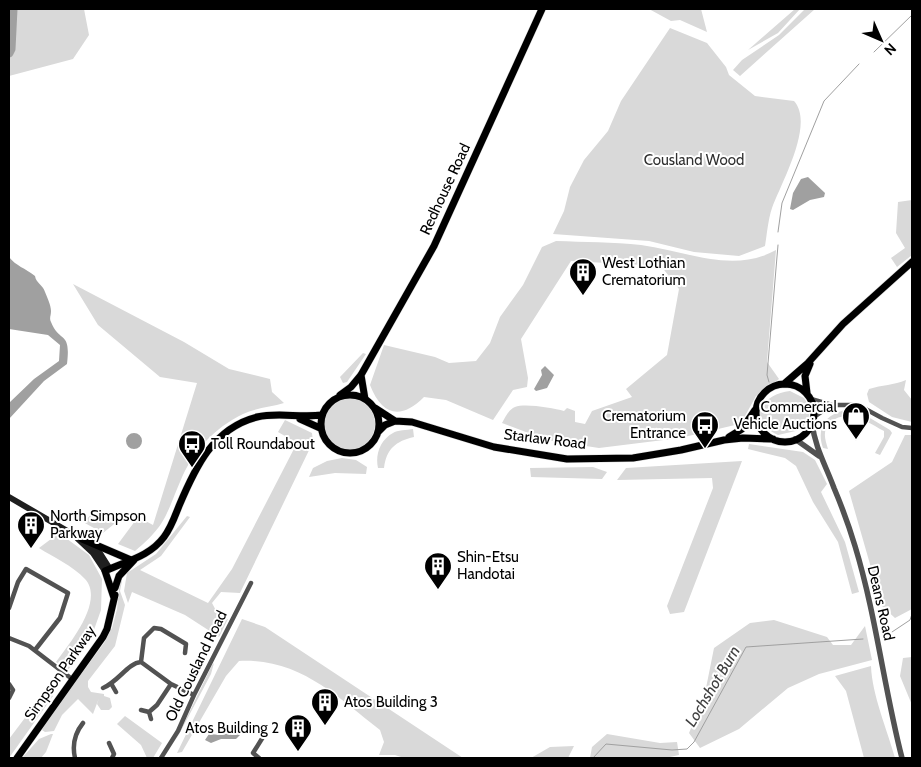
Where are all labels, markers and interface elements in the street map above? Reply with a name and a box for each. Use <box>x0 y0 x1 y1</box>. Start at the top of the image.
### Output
north arrow <box>856 15 906 65</box>
text: N <box>880 39 900 59</box>
street label: Redhouse Road <box>416 140 474 238</box>
park label: Cousland Wood <box>644 151 744 169</box>
place label: West Lothian Crematorium <box>602 254 686 289</box>
building icon: West Lothian Crematorium <box>568 257 598 296</box>
place label: Commercial Vehicle Auctions <box>734 398 837 433</box>
shop icon: Commercial Vehicle Auctions <box>841 401 871 440</box>
place label: Crematorium Entrance <box>602 407 686 442</box>
bus stop icon: Crematorium Entrance <box>690 410 720 449</box>
street label: Starlaw Road <box>503 425 587 453</box>
bus stop icon: Toll Roundabout <box>177 429 207 468</box>
place label: Toll Roundabout <box>211 435 315 453</box>
place label: North Simpson Parkway <box>50 507 146 542</box>
building icon: North Simpson Parkway <box>16 510 46 549</box>
place label: Shin-Etsu Handotai <box>457 548 519 583</box>
building icon: Shin-Etsu Handotai <box>423 551 453 590</box>
street label: Deans Road <box>864 564 898 642</box>
street label: Old Cousland Road <box>161 608 231 724</box>
street label: Simpson Parkway <box>21 622 100 724</box>
water label: Lochshot Burn <box>681 642 744 730</box>
building icon: Atos Building 3 <box>310 687 340 726</box>
place label: Atos Building 3 <box>344 693 438 711</box>
building icon: Atos Building 2 <box>283 713 313 752</box>
place label: Atos Building 2 <box>185 719 279 737</box>

